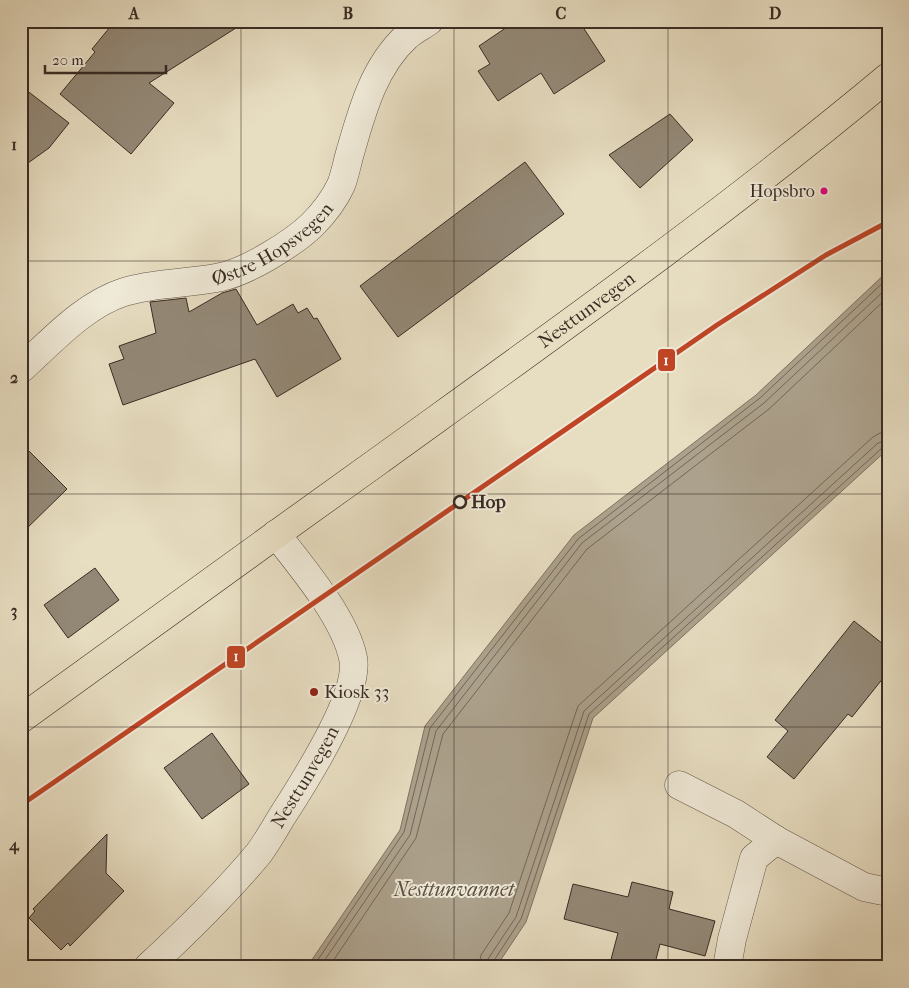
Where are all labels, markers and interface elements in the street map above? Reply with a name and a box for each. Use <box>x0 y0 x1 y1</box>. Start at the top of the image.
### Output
text: A <box>128 4 140 23</box>
text: B <box>343 4 353 23</box>
text: C <box>556 4 567 23</box>
text: D <box>769 4 781 23</box>
scale bar <box>45 42 166 74</box>
text: 20 m <box>52 51 84 69</box>
text: 1 <box>11 135 17 154</box>
place label: Hopsbro <box>749 181 815 202</box>
marker: Hopsbro <box>819 186 829 196</box>
street label: Østre Hopsvegen <box>210 198 338 290</box>
street label: Nesttunvegen <box>534 267 639 353</box>
line badge: 1 <box>657 348 676 372</box>
text: 1 <box>664 352 669 369</box>
text: 2 <box>10 368 18 387</box>
place label: Hop <box>471 491 506 513</box>
marker: Hop <box>453 495 467 509</box>
text: 3 <box>11 601 17 621</box>
line badge: 1 <box>226 645 246 669</box>
text: 1 <box>234 648 239 665</box>
place label: Kiosk 33 <box>324 681 389 703</box>
marker: Kiosk 33 <box>308 686 320 698</box>
street label: Nesttunvegen <box>266 723 344 832</box>
text: 4 <box>8 835 20 855</box>
water label: Nesttunvannet <box>393 878 516 901</box>

